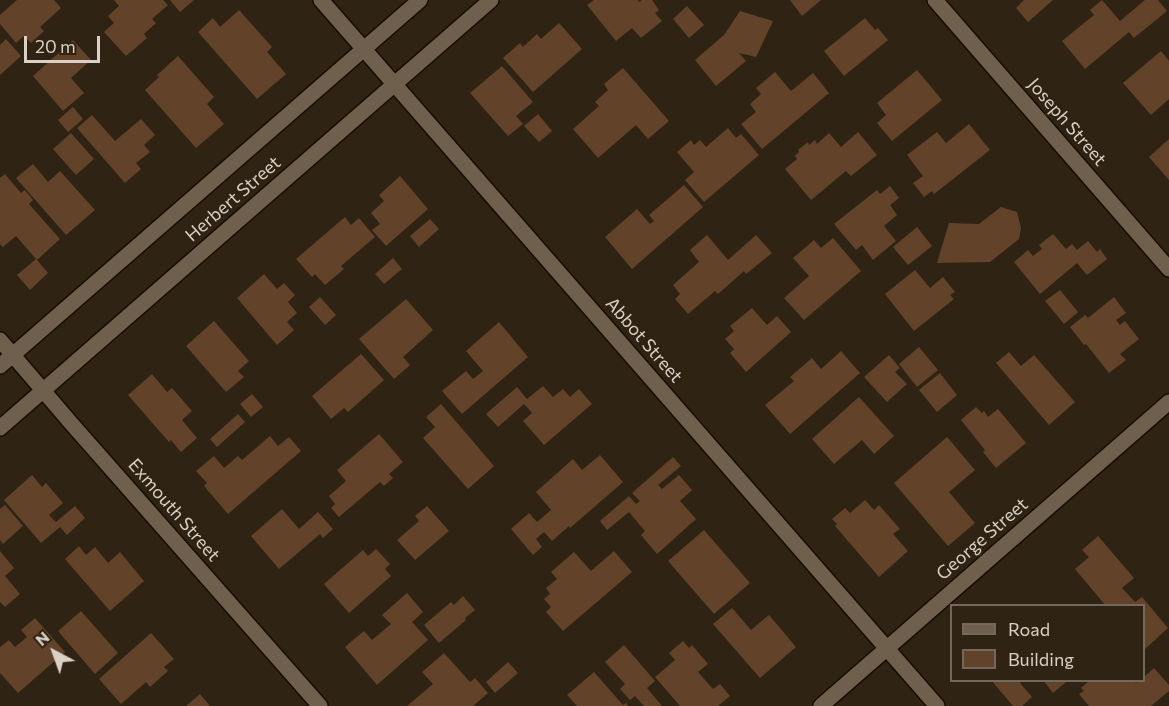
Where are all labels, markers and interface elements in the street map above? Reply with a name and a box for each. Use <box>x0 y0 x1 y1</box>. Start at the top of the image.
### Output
scale bar <box>27 24 104 62</box>
text: 20 m <box>35 35 76 57</box>
street label: Joseph Street <box>1023 74 1111 170</box>
street label: Herbert Street <box>181 152 285 246</box>
street label: Abbot Street <box>601 293 687 387</box>
street label: Exmouth Street <box>124 454 224 566</box>
street label: George Street <box>932 493 1032 585</box>
legend <box>950 604 1145 682</box>
text: Road <box>1008 618 1050 640</box>
north arrow <box>24 622 84 682</box>
text: N <box>31 627 53 649</box>
text: Building <box>1008 648 1074 670</box>

